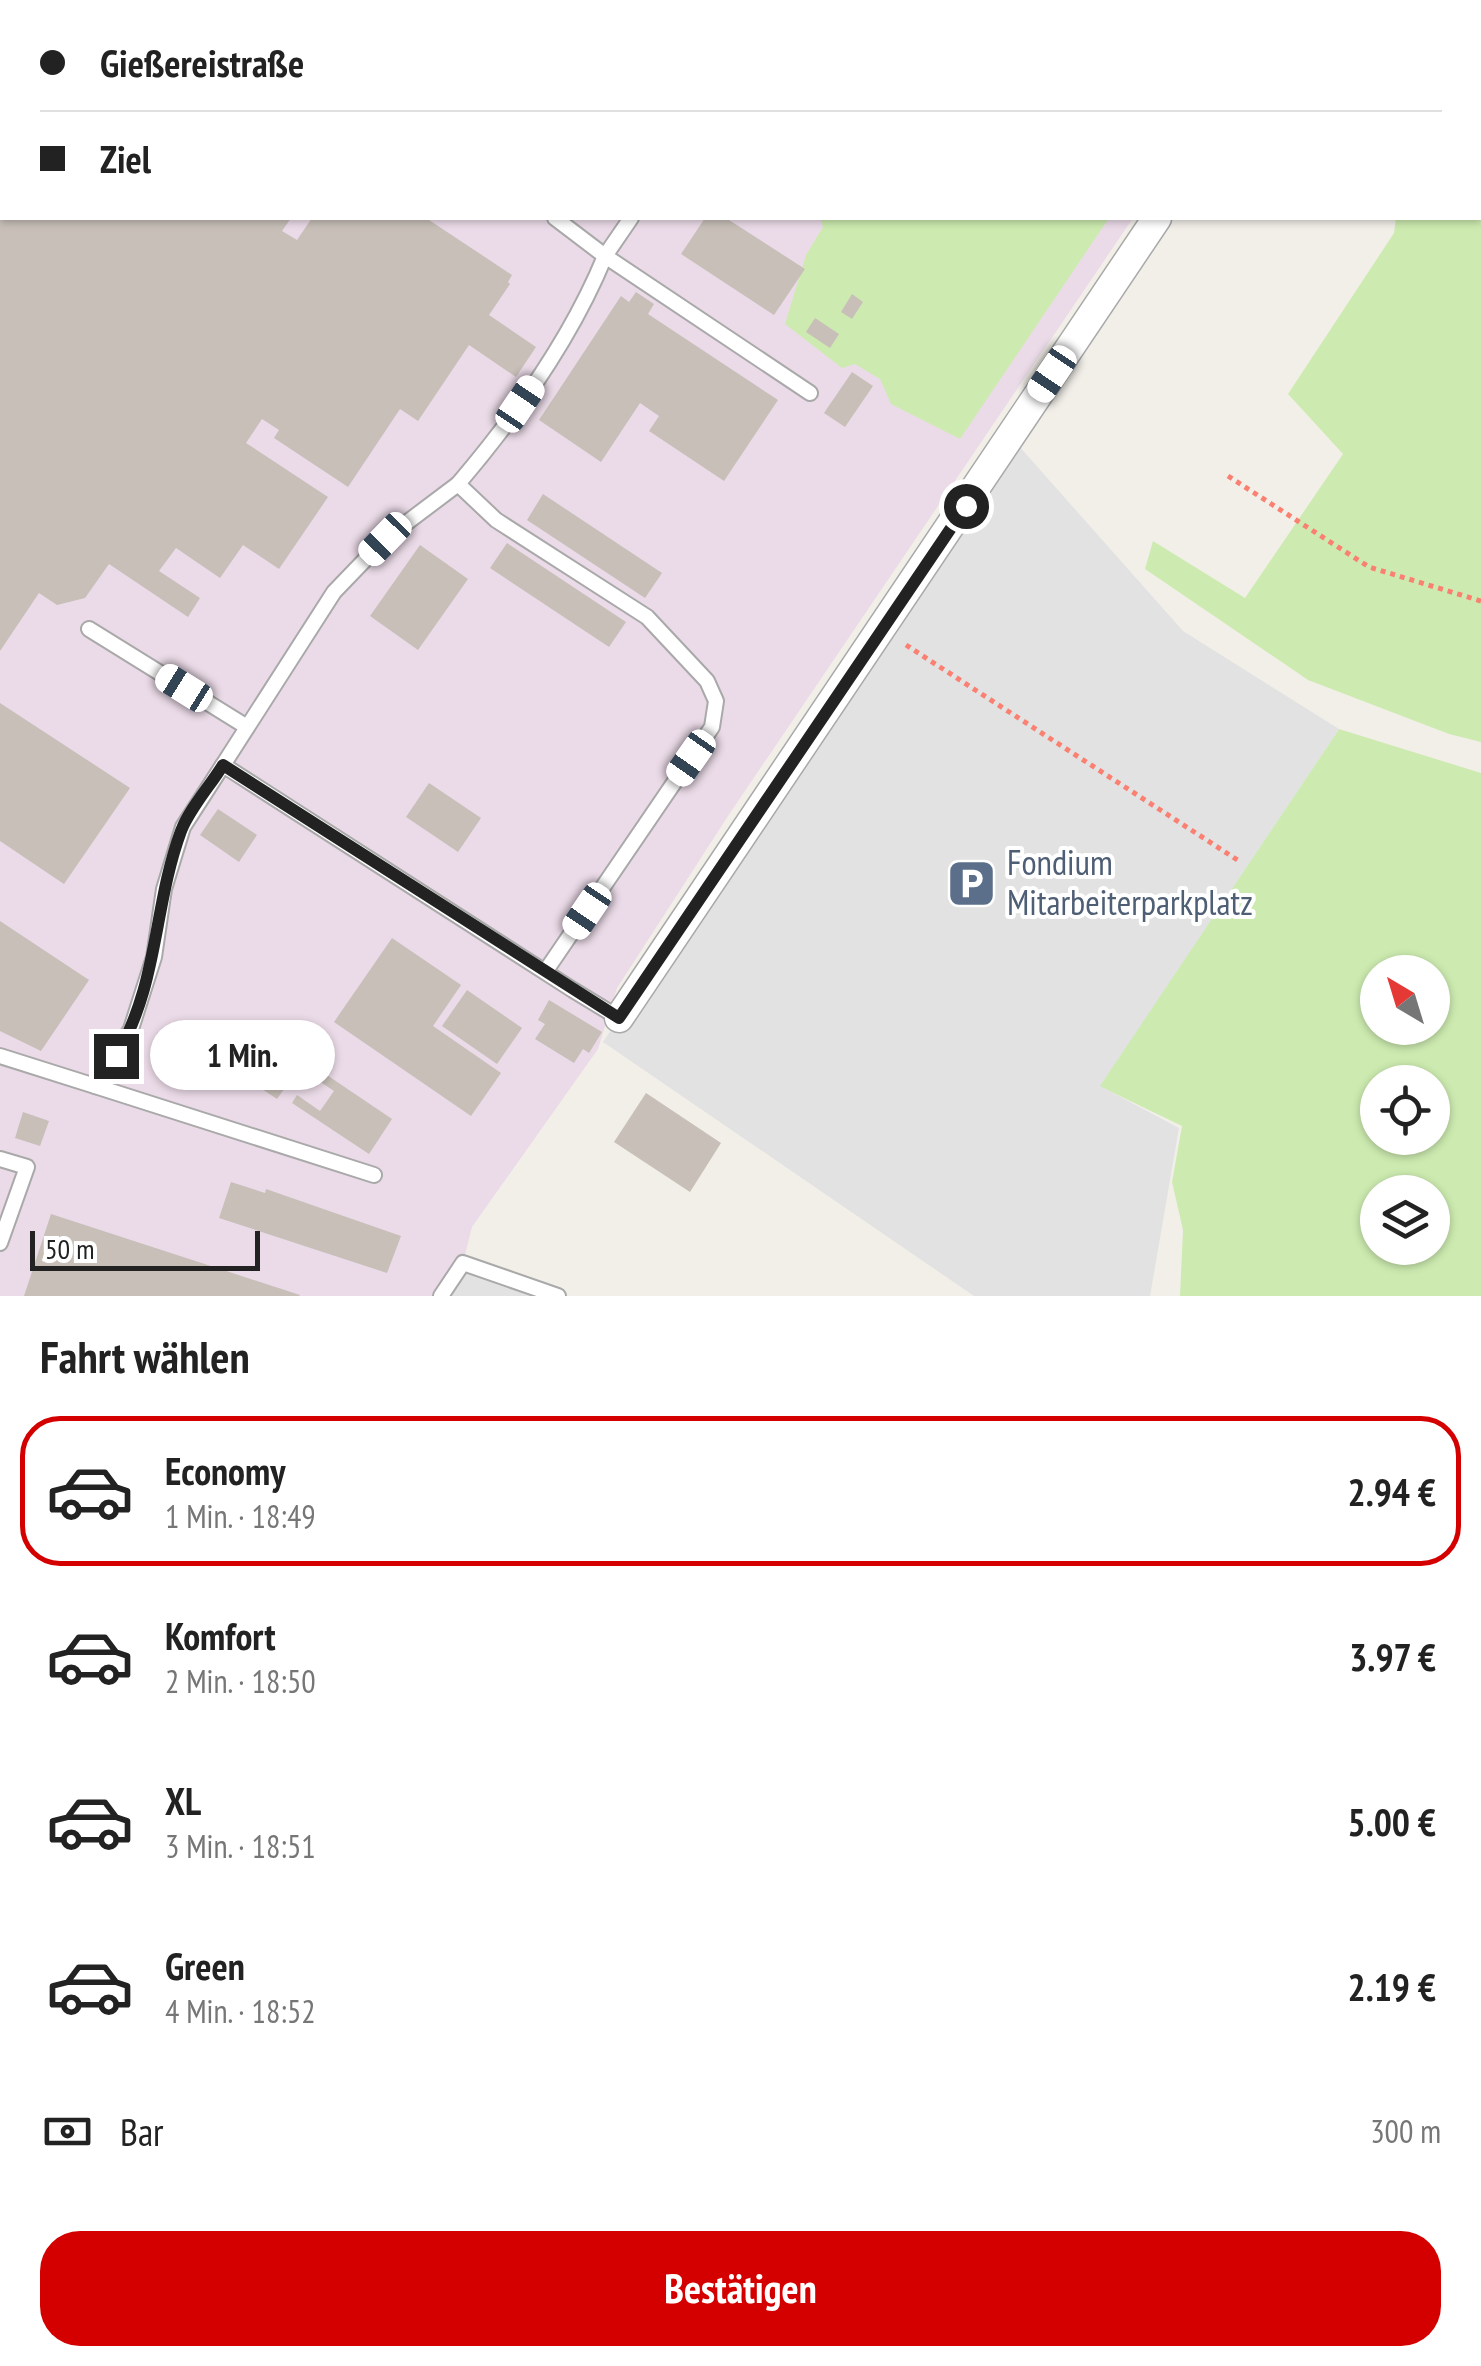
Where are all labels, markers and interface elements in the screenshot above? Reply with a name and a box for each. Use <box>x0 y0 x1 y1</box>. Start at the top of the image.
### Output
text: Gießereistraße <box>100 38 304 87</box>
text: Ziel <box>100 134 151 183</box>
car <box>1023 341 1081 407</box>
car <box>491 371 549 437</box>
route start <box>944 484 989 529</box>
car <box>353 507 417 571</box>
car <box>151 659 217 717</box>
car <box>662 725 720 791</box>
place label: Fondium Mitarbeiterparkplatz <box>1007 839 1253 925</box>
parking icon: Fondium Mitarbeiterparkplatz <box>946 857 998 909</box>
car <box>558 878 616 944</box>
north arrow <box>1360 955 1450 1045</box>
map controls <box>1360 955 1450 1265</box>
callout: 1 Min. <box>151 1021 336 1091</box>
route end <box>94 1034 139 1079</box>
text: 1 Min. <box>207 1034 278 1076</box>
button: locate <box>1360 1065 1450 1155</box>
button: layers <box>1360 1175 1450 1265</box>
scale bar <box>30 1226 260 1270</box>
text: 50 m <box>45 1230 94 1267</box>
text: Fahrt wählen <box>40 1327 250 1385</box>
icon: car <box>45 1446 135 1536</box>
text: Economy <box>165 1446 285 1495</box>
text: 2.94 € <box>1347 1467 1436 1516</box>
text: 1 Min. · 18:49 <box>165 1495 316 1537</box>
icon: car <box>45 1611 135 1701</box>
text: Komfort <box>165 1611 276 1660</box>
text: 3.97 € <box>1349 1632 1436 1681</box>
text: 2 Min. · 18:50 <box>165 1660 316 1702</box>
icon: car <box>45 1776 135 1866</box>
text: XL <box>165 1776 201 1825</box>
text: 5.00 € <box>1347 1797 1436 1846</box>
text: 3 Min. · 18:51 <box>165 1825 316 1867</box>
icon: car <box>45 1941 135 2031</box>
text: Green <box>165 1941 245 1990</box>
text: 2.19 € <box>1347 1962 1436 2011</box>
text: 4 Min. · 18:52 <box>165 1990 316 2032</box>
icon: cash <box>40 2104 95 2159</box>
text: Bar <box>120 2107 164 2156</box>
text: 300 m <box>1370 2110 1441 2152</box>
button: Bestätigen <box>40 2231 1441 2346</box>

